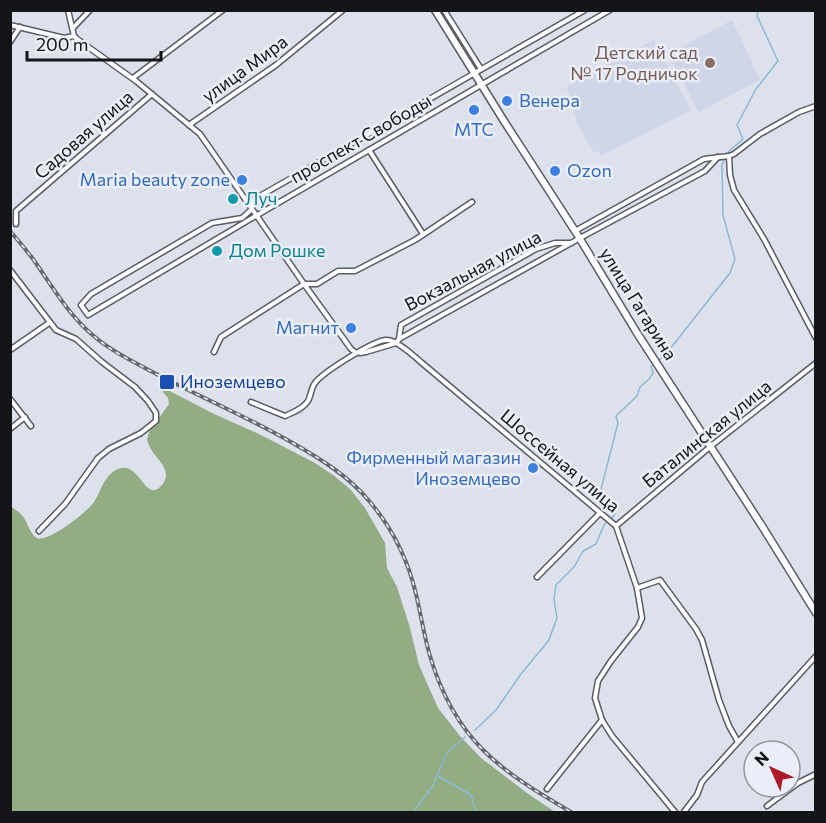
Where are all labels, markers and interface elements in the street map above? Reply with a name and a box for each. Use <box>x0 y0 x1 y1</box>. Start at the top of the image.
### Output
scale bar <box>27 24 160 62</box>
street label: улица Мира <box>197 30 291 107</box>
text: 200 m <box>36 33 89 55</box>
place label: Детский сад № 17 Родничок <box>570 41 698 84</box>
marker: Детский сад № 17 Родничок <box>703 56 717 70</box>
street label: Садовая улица <box>29 85 137 183</box>
street label: проспект Свободы <box>286 89 435 188</box>
place label: Венера <box>519 89 580 111</box>
marker: Венера <box>500 94 514 108</box>
marker: МТС <box>467 103 481 117</box>
place label: МТС <box>454 118 494 140</box>
place label: Ozon <box>567 159 612 181</box>
marker: Ozon <box>548 164 562 178</box>
place label: Maria beauty zone <box>80 168 230 190</box>
marker: Maria beauty zone <box>235 173 249 187</box>
place label: Луч <box>245 187 277 209</box>
marker: Луч <box>226 192 240 206</box>
street label: Вокзальная улица <box>401 225 545 315</box>
place label: Дом Рошке <box>229 239 325 261</box>
street label: улица Гагарина <box>596 243 682 364</box>
marker: Дом Рошке <box>210 244 224 258</box>
place label: Магнит <box>276 316 340 338</box>
marker: Магнит <box>344 321 358 335</box>
place label: Иноземцево <box>180 370 286 392</box>
marker: Иноземцево <box>158 373 176 391</box>
street label: Баталинская улица <box>638 375 775 492</box>
street label: Шоссейная улица <box>497 404 625 517</box>
place label: Фирменный магазин Иноземцево <box>347 446 521 489</box>
marker: Фирменный магазин Иноземцево <box>526 461 540 475</box>
north arrow <box>742 739 802 799</box>
text: N <box>750 747 772 769</box>

